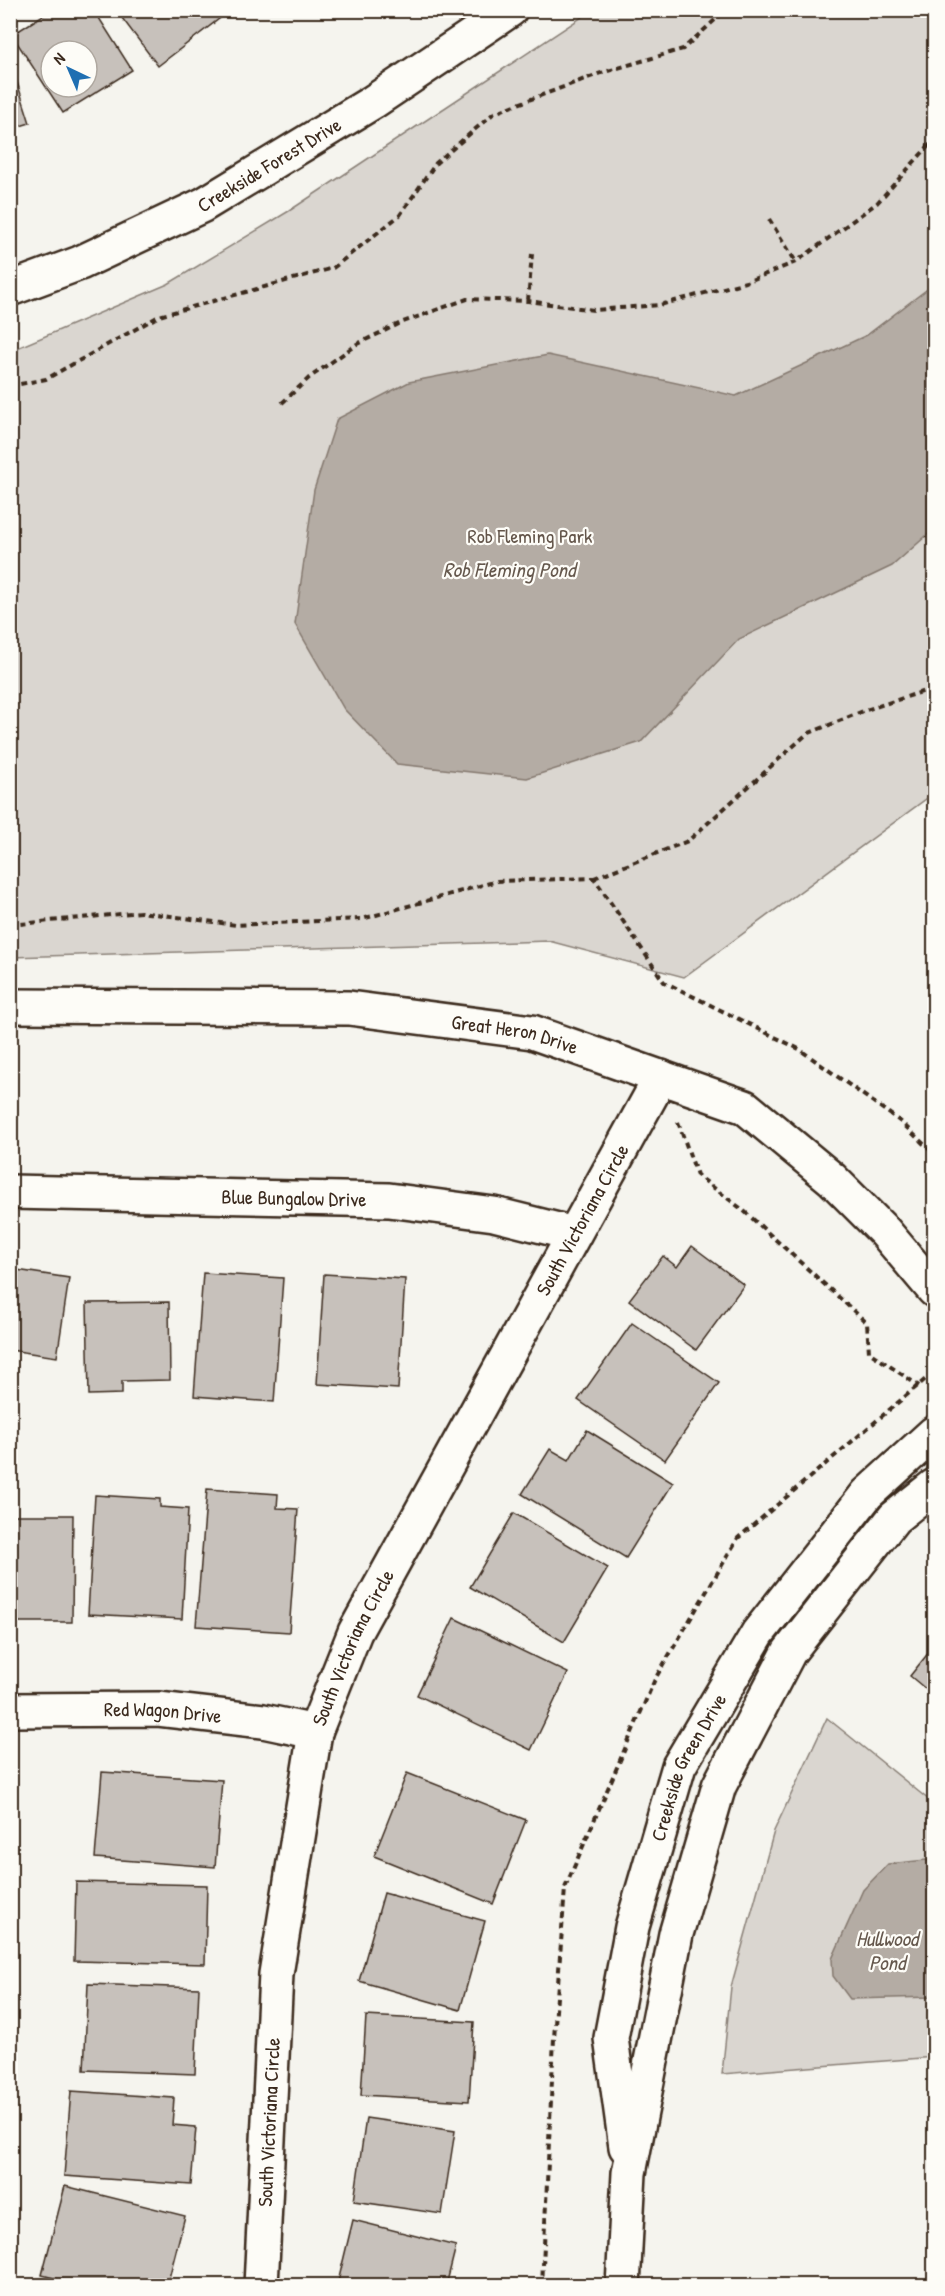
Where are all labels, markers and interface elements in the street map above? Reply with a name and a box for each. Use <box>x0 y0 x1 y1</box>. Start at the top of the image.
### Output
north arrow <box>39 39 99 99</box>
text: N <box>48 47 70 69</box>
street label: Creekside Forest Drive <box>192 111 346 218</box>
park label: Rob Fleming Park <box>468 522 592 549</box>
water label: Rob Fleming Pond <box>443 555 579 584</box>
street label: Great Heron Drive <box>450 1008 582 1060</box>
street label: South Victoriana Circle <box>529 1139 635 1300</box>
street label: Blue Bungalow Drive <box>221 1182 367 1213</box>
street label: South Victoriana Circle <box>305 1564 400 1730</box>
street label: Creekside Green Drive <box>644 1688 732 1844</box>
street label: Red Wagon Drive <box>104 1695 223 1729</box>
water label: Hullwood Pond <box>856 1924 922 1977</box>
street label: South Victoriana Circle <box>251 2037 286 2207</box>

